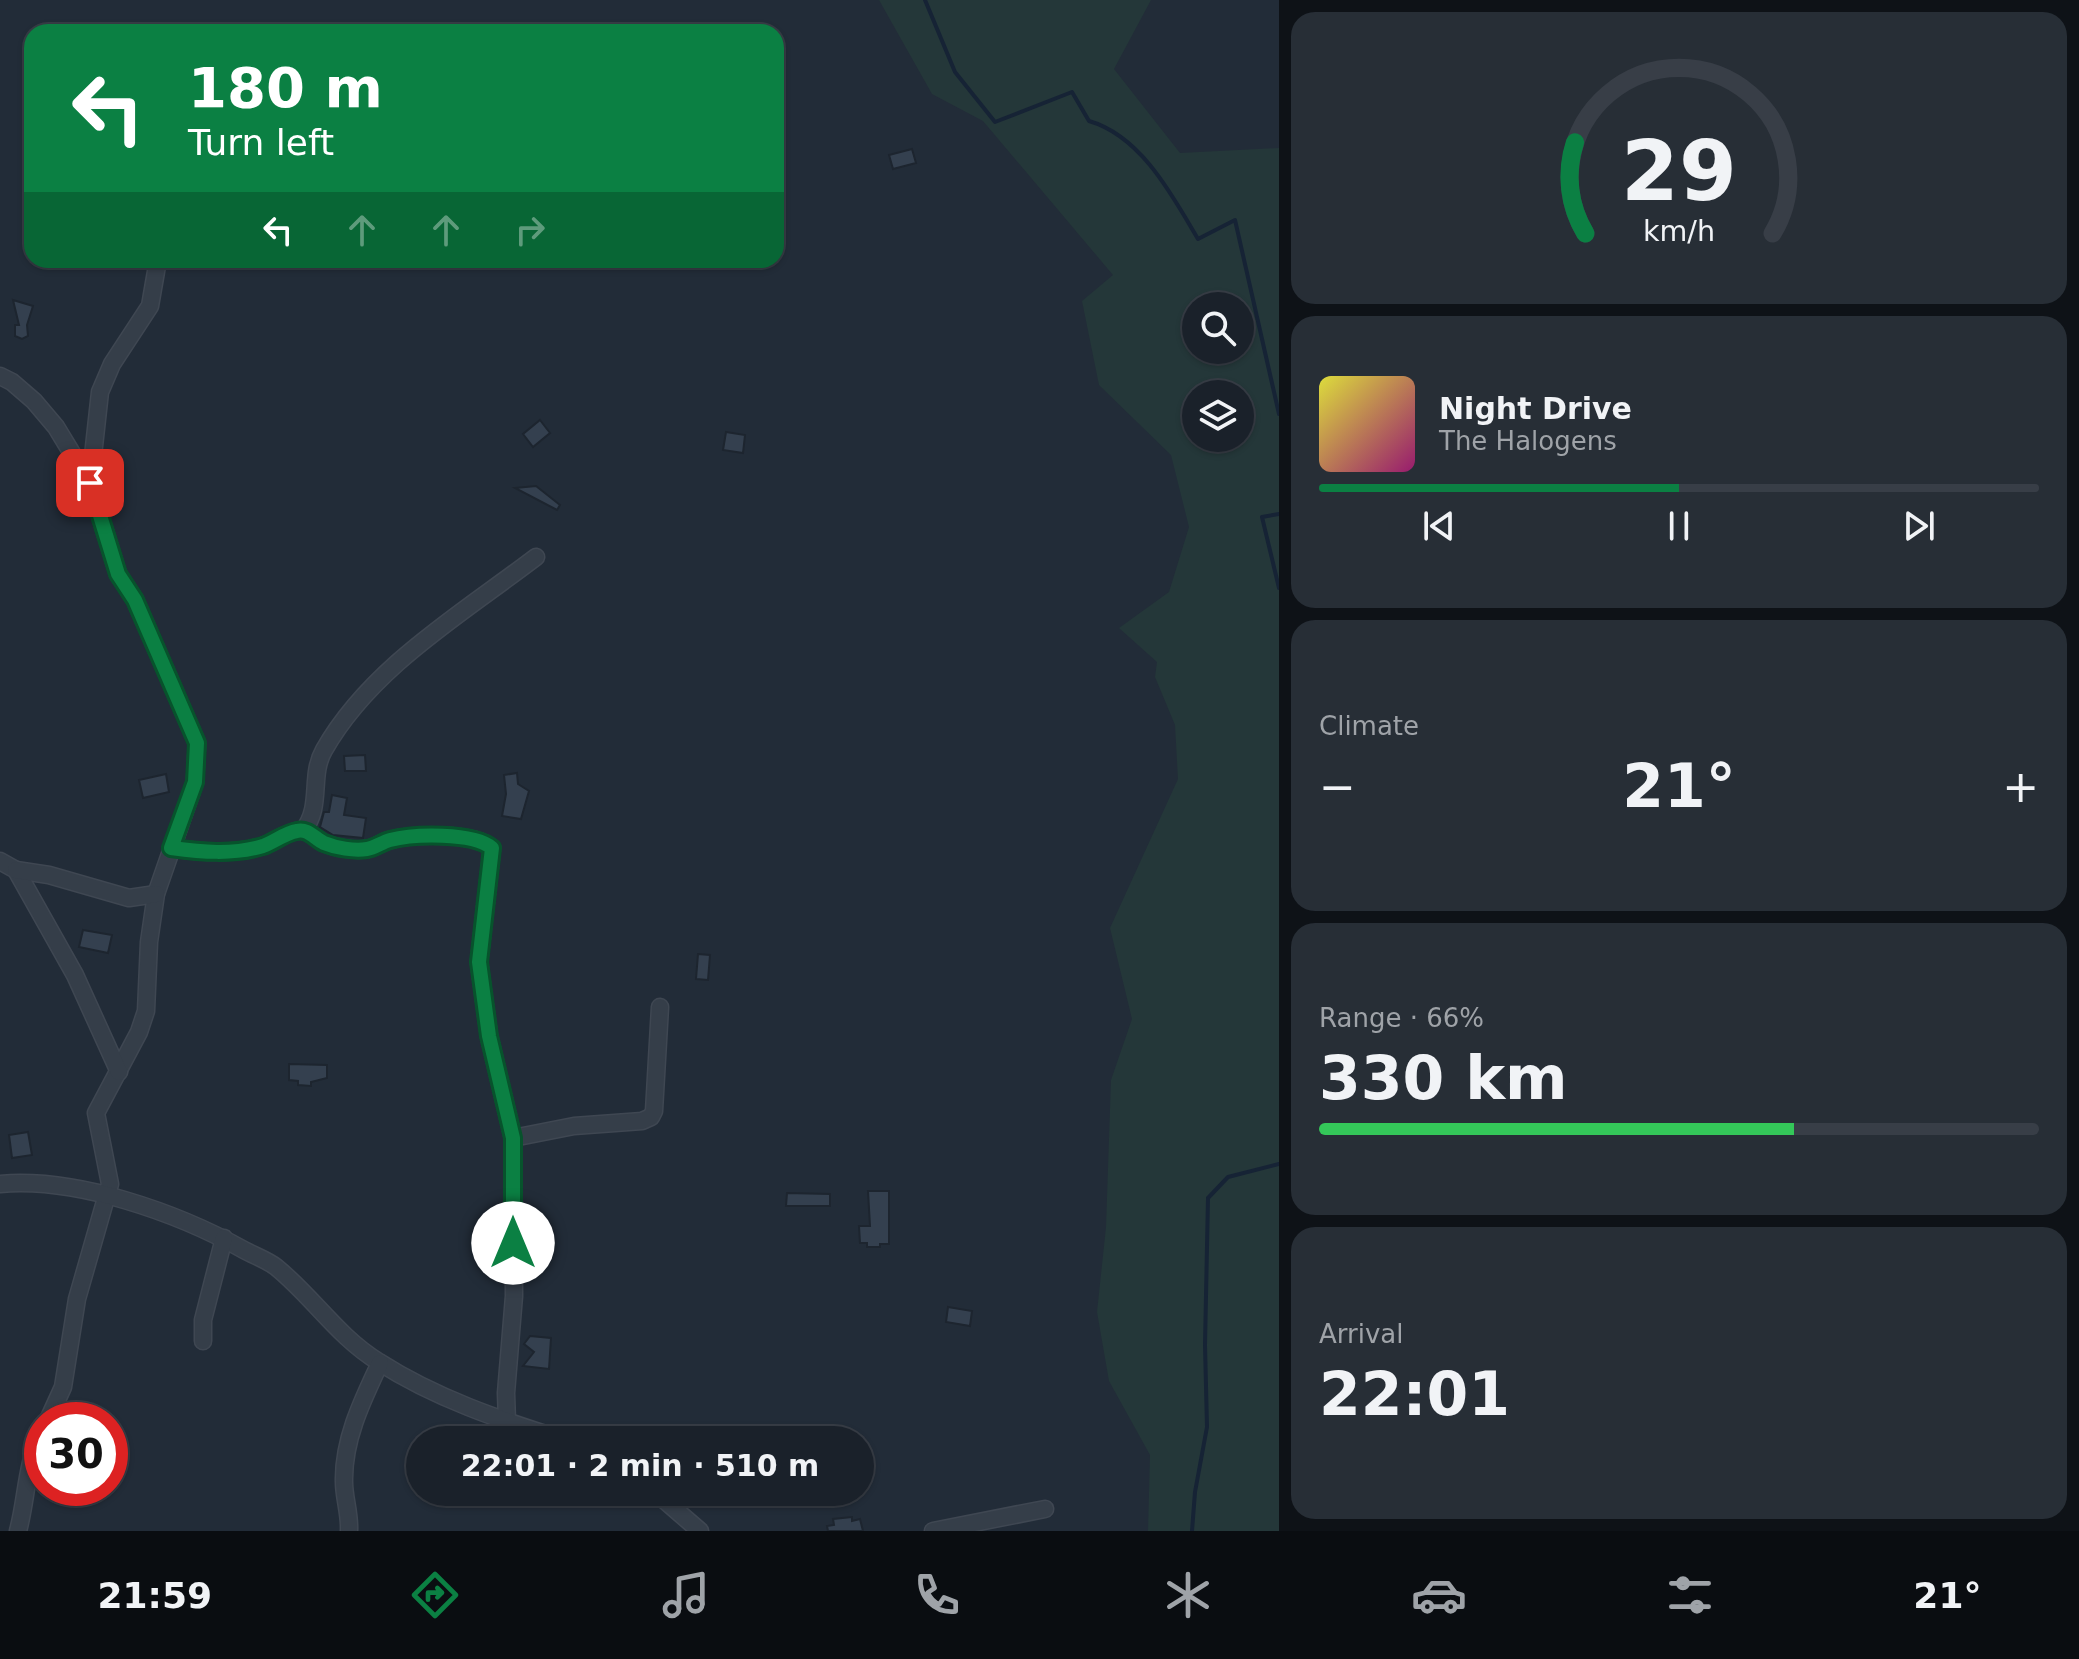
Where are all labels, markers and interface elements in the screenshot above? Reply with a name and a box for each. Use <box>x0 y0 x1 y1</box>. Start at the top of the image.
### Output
text: 180 m <box>188 55 383 120</box>
icon: left <box>56 56 160 160</box>
text: Turn left <box>188 122 334 163</box>
text: 29 <box>1621 122 1737 219</box>
icon: left <box>256 208 300 252</box>
icon: ahead <box>340 208 384 252</box>
icon: ahead <box>424 208 468 252</box>
icon: right <box>508 208 552 252</box>
text: km/h <box>1643 214 1715 248</box>
map controls <box>1182 292 1254 452</box>
button: search <box>1182 292 1254 364</box>
button: layers <box>1182 380 1254 452</box>
text: Night Drive <box>1439 391 1632 426</box>
text: The Halogens <box>1439 426 1617 456</box>
pin <box>56 449 124 517</box>
icon: arrive <box>68 461 112 505</box>
icon: previous <box>1417 504 1461 548</box>
icon: pause <box>1657 504 1701 548</box>
icon: next <box>1897 504 1941 548</box>
text: Climate <box>1319 711 1419 741</box>
text: 21° <box>1622 751 1736 821</box>
text: − <box>1319 761 1356 812</box>
text: + <box>2002 761 2039 812</box>
text: Range · 66% <box>1319 1003 1484 1033</box>
text: 330 km <box>1319 1043 1568 1113</box>
position arrow <box>471 1201 555 1285</box>
text: Arrival <box>1319 1319 1403 1349</box>
text: 22:01 <box>1319 1359 1510 1429</box>
speed limit sign: 30 <box>24 1402 128 1506</box>
text: 22:01 · 2 min · 510 m <box>461 1448 819 1483</box>
icon: directions <box>407 1567 463 1623</box>
icon: music <box>658 1567 714 1623</box>
icon: phone <box>909 1567 965 1623</box>
icon: climate <box>1160 1567 1216 1623</box>
icon: car <box>1411 1567 1467 1623</box>
icon: filters <box>1662 1567 1718 1623</box>
text: 21:59 <box>98 1575 212 1616</box>
text: 21° <box>1913 1575 1981 1616</box>

